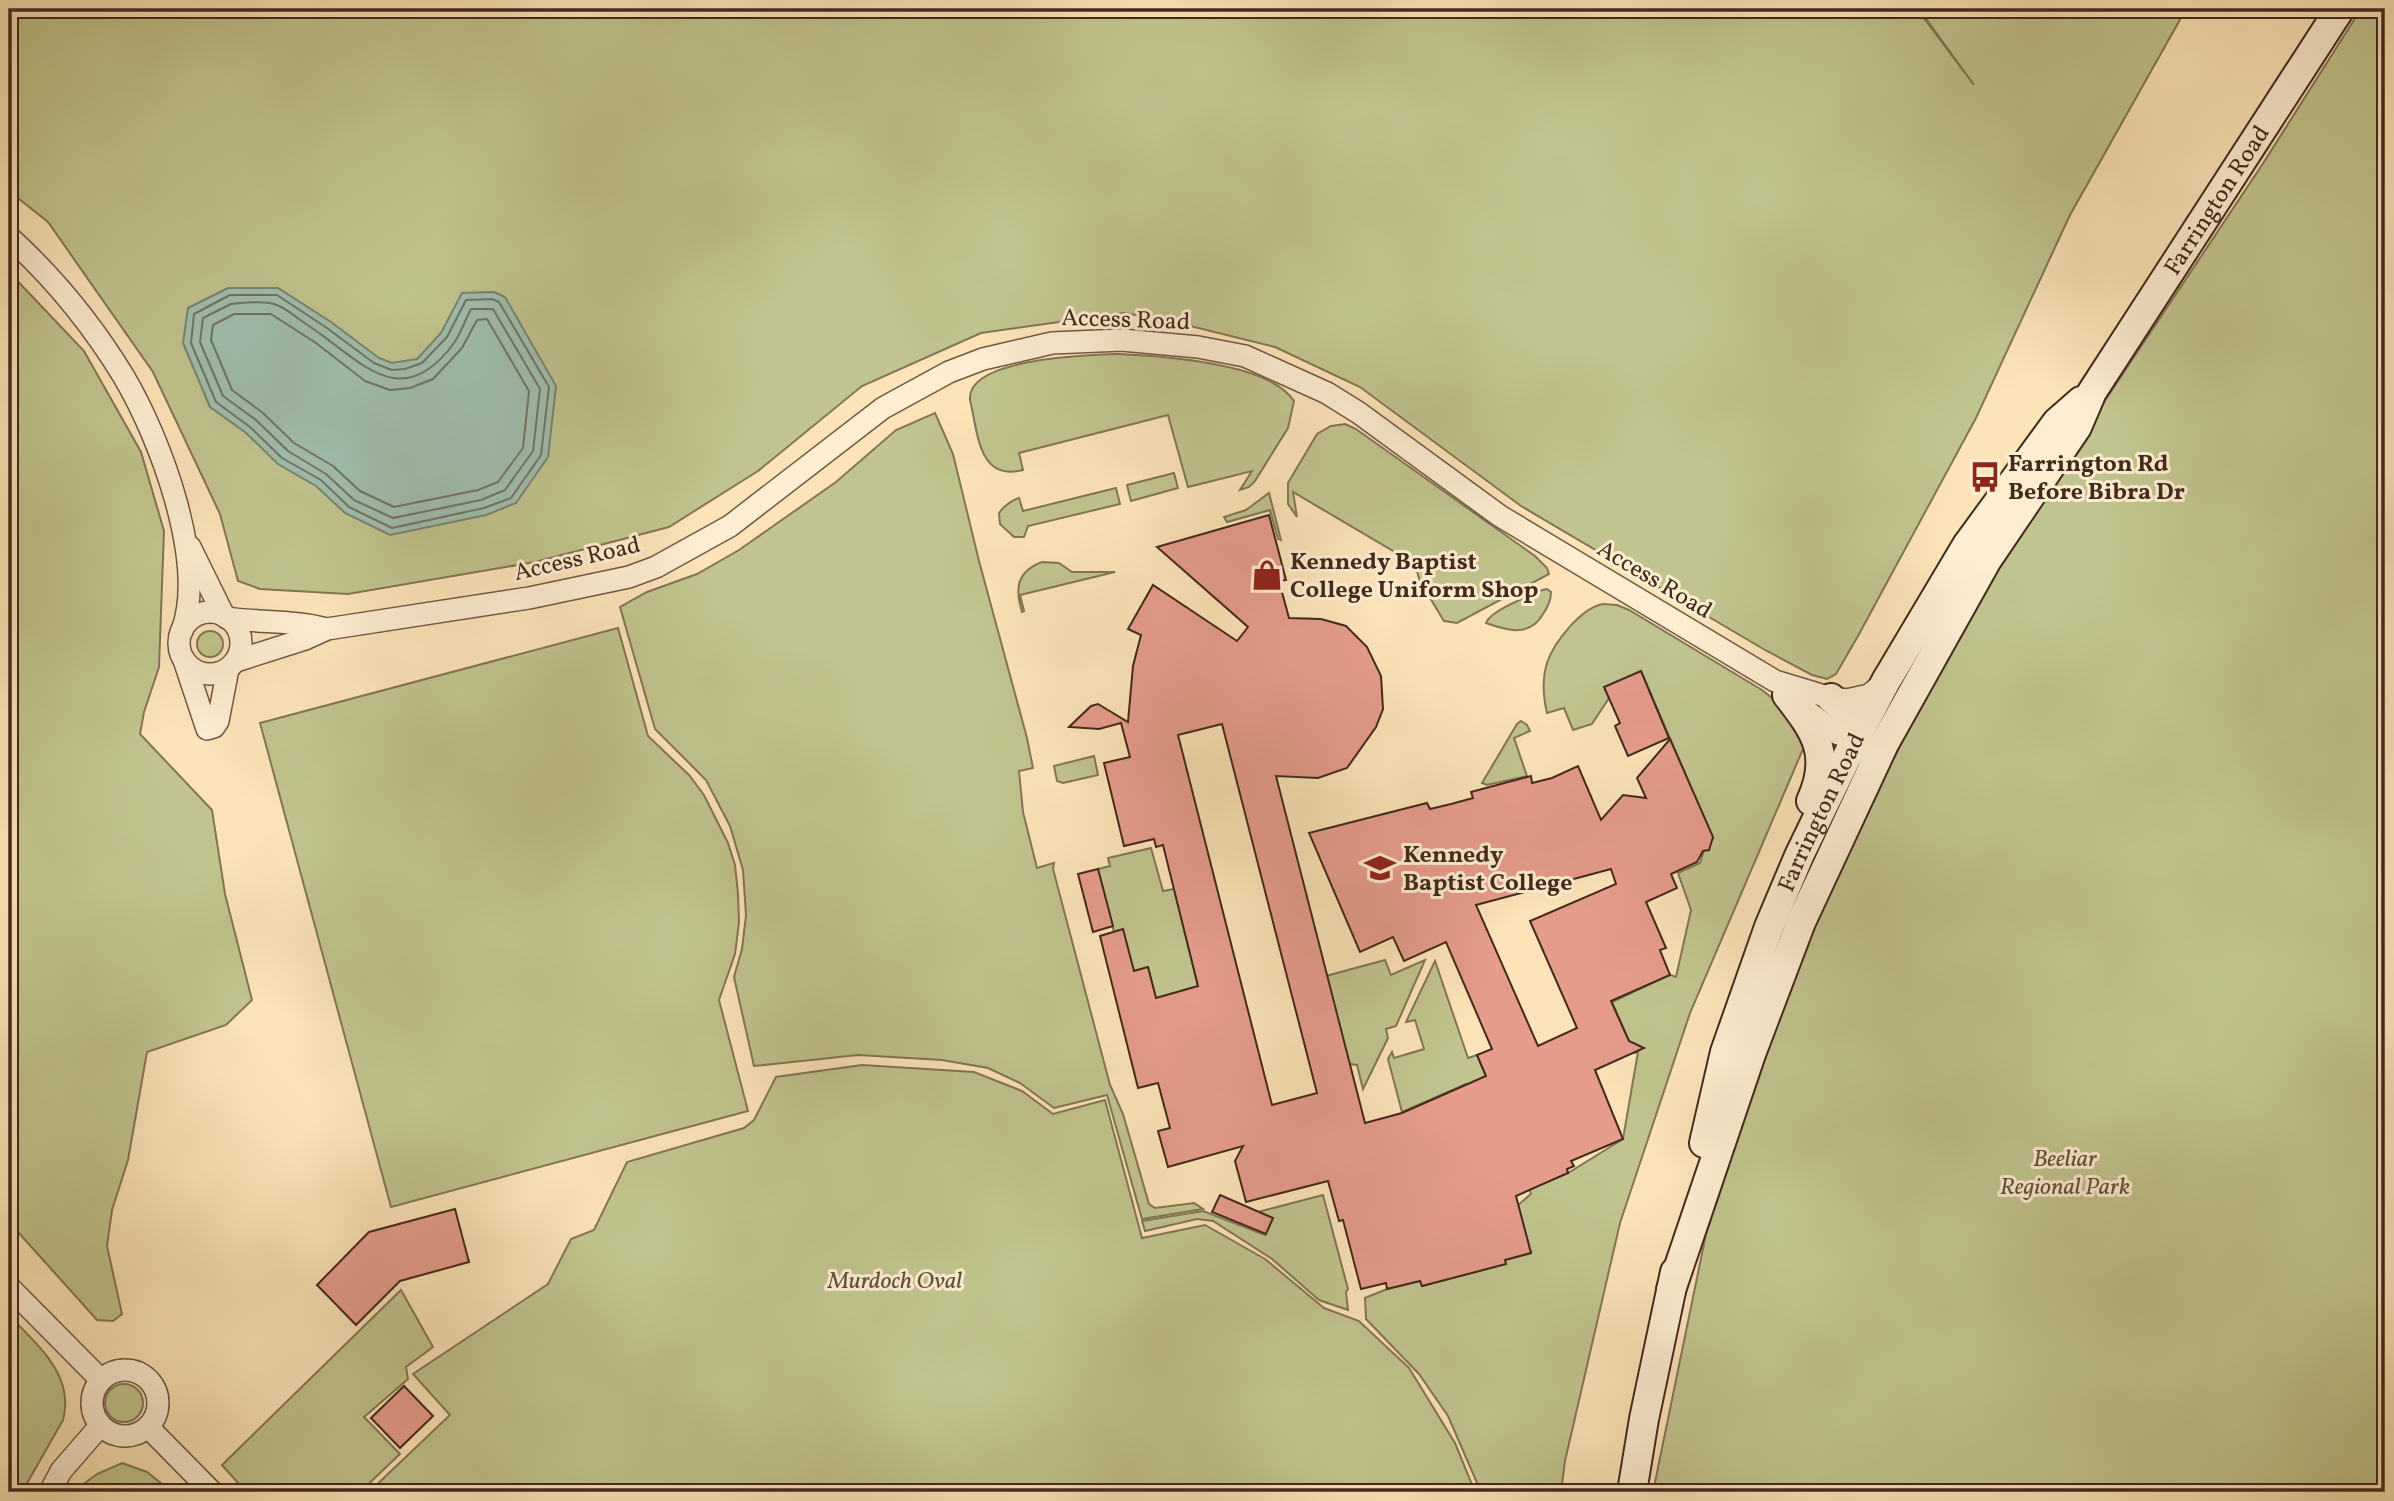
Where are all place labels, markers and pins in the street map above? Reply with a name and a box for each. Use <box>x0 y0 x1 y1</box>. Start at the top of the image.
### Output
place label: Farrington Rd Before Bibra Dr <box>2008 448 2185 510</box>
bus stop icon: Farrington Rd Before Bibra Dr <box>1968 460 2002 494</box>
place label: Kennedy Baptist College Uniform Shop <box>1290 546 1538 608</box>
shop icon: Kennedy Baptist College Uniform Shop <box>1250 558 1284 592</box>
place label: Kennedy Baptist College <box>1403 839 1573 901</box>
school or university icon: Kennedy Baptist College <box>1363 851 1397 885</box>

